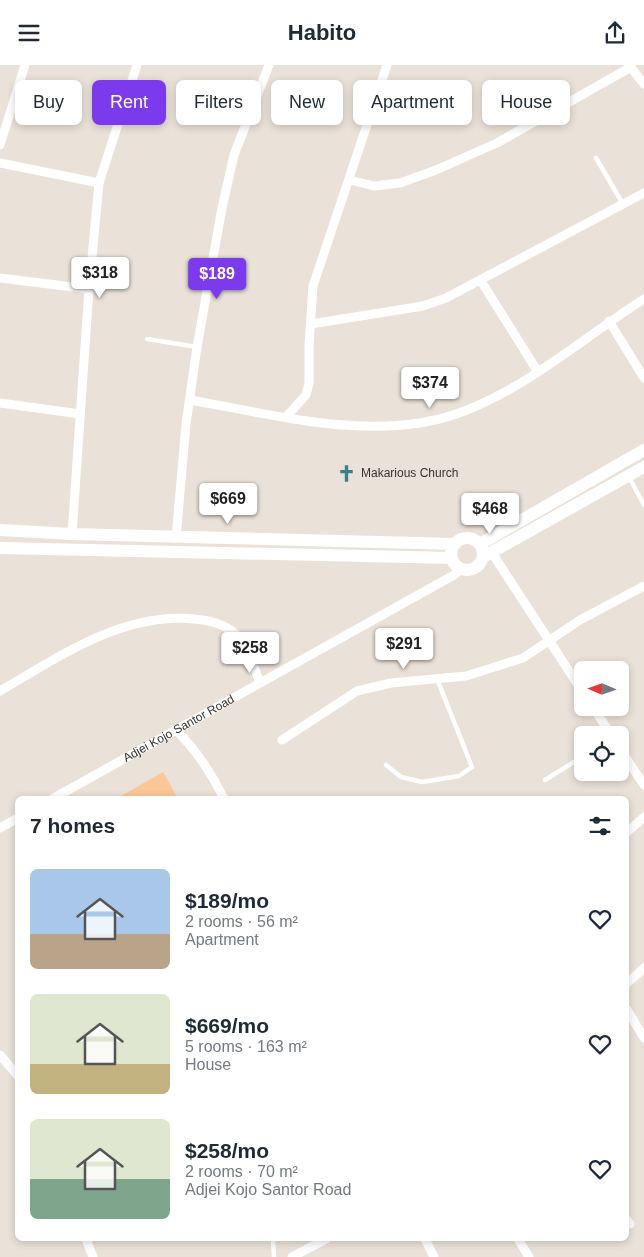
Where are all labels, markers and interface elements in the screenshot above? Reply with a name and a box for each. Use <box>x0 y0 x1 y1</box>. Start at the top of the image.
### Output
icon: menu <box>15 19 43 47</box>
icon: share <box>601 19 629 47</box>
text: Habito <box>288 20 356 45</box>
chip: Buy <box>15 80 82 125</box>
chip: Rent <box>92 80 166 125</box>
chip: Filters <box>176 80 261 125</box>
chip: New <box>271 80 343 125</box>
chip: Apartment <box>353 80 472 125</box>
chip: House <box>482 80 570 125</box>
pin: $318 <box>70 257 130 299</box>
pin: $189 <box>187 257 247 300</box>
text: $318 <box>82 264 118 281</box>
text: $189 <box>199 265 235 282</box>
pin: $374 <box>400 367 460 409</box>
text: $374 <box>412 374 448 391</box>
church icon: Makarious Church <box>337 463 357 483</box>
place label: Makarious Church <box>361 466 458 480</box>
pin: $669 <box>198 483 258 525</box>
text: $669 <box>210 490 246 507</box>
pin: $468 <box>460 493 520 535</box>
text: $468 <box>472 500 508 517</box>
pin: $291 <box>374 627 434 670</box>
pin: $258 <box>220 631 280 674</box>
text: $291 <box>386 635 422 652</box>
text: $258 <box>232 639 268 656</box>
north arrow <box>574 661 629 716</box>
map controls <box>574 661 629 781</box>
street label: Adjei Kojo Santor Road <box>121 692 237 765</box>
button: locate <box>574 726 629 781</box>
icon: filters <box>586 812 614 840</box>
text: 7 homes <box>30 814 115 837</box>
icon: home <box>70 889 130 949</box>
text: $189/mo <box>185 889 269 912</box>
icon: heart <box>586 905 614 933</box>
text: 2 rooms · 56 m² <box>185 913 298 930</box>
text: Apartment <box>185 931 259 948</box>
icon: home <box>70 1014 130 1074</box>
text: $669/mo <box>185 1014 269 1037</box>
icon: heart <box>586 1030 614 1058</box>
text: 5 rooms · 163 m² <box>185 1038 307 1055</box>
text: House <box>185 1056 231 1073</box>
icon: home <box>70 1139 130 1199</box>
text: $258/mo <box>185 1139 269 1162</box>
icon: heart <box>586 1155 614 1183</box>
text: 2 rooms · 70 m² <box>185 1163 298 1180</box>
text: Adjei Kojo Santor Road <box>185 1181 351 1198</box>

